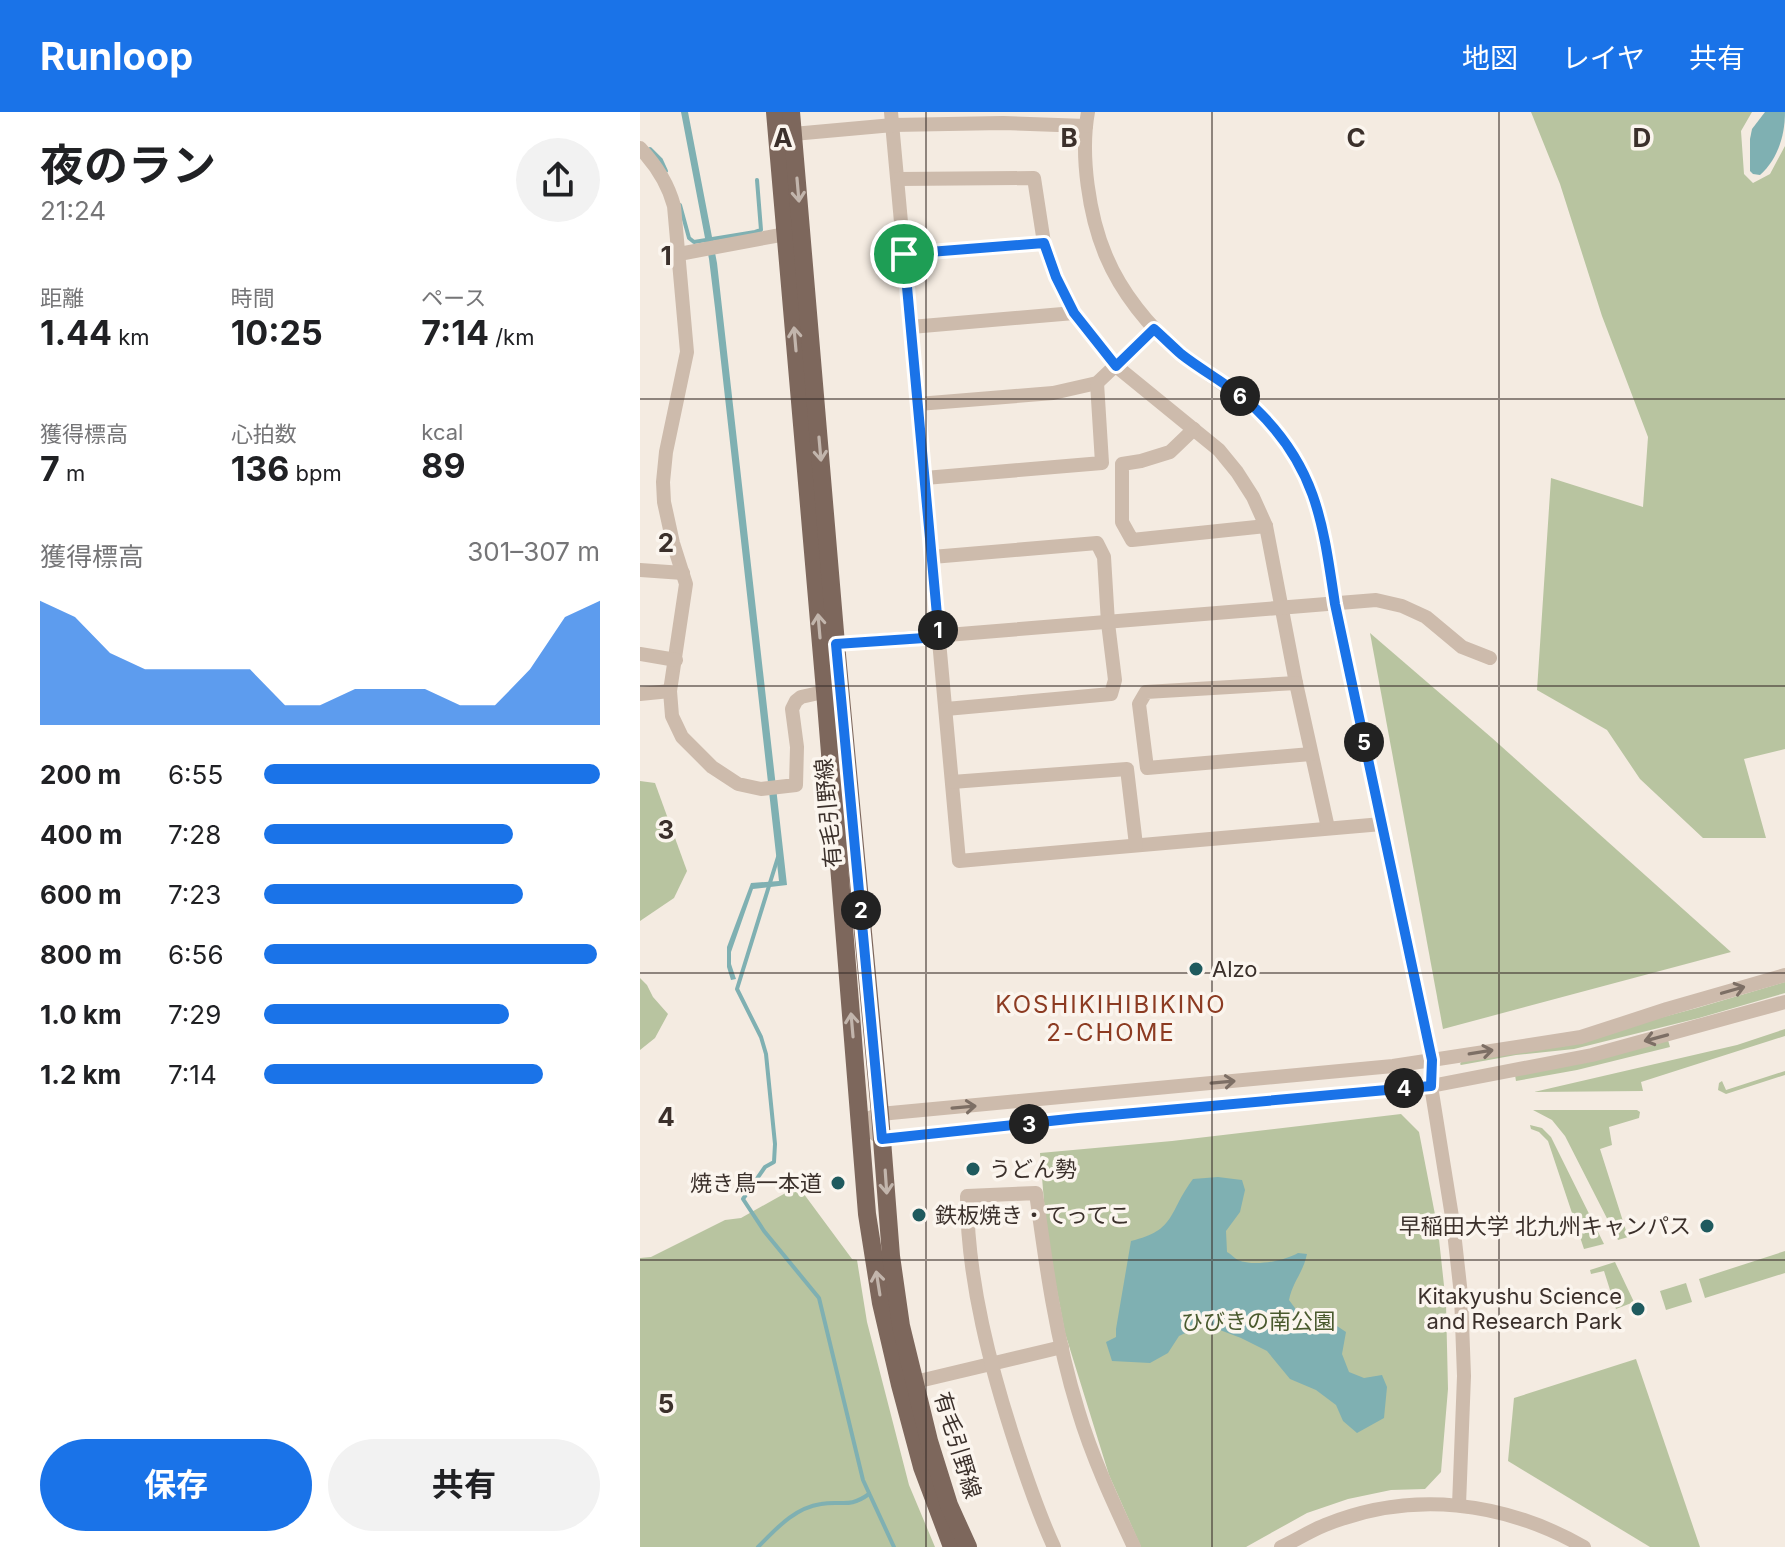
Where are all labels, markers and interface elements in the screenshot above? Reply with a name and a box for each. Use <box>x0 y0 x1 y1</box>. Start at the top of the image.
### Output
text: Runloop <box>40 33 193 79</box>
text: 地図 <box>1462 41 1518 75</box>
text: レイヤ <box>1562 41 1645 75</box>
text: 共有 <box>1689 41 1745 75</box>
text: A <box>773 122 793 153</box>
text: B <box>1060 122 1078 153</box>
text: C <box>1346 122 1366 153</box>
text: D <box>1633 122 1651 153</box>
text: 夜のラン <box>40 138 216 192</box>
button: share <box>516 138 600 222</box>
one-way arrow <box>791 176 806 203</box>
text: 21:24 <box>40 195 106 226</box>
pin <box>870 220 938 288</box>
icon: arrive <box>882 232 926 276</box>
text: 1 <box>660 240 672 271</box>
text: 距離 <box>40 285 84 311</box>
text: 時間 <box>231 285 275 311</box>
text: ペース <box>421 285 486 311</box>
text: 1.44 <box>40 312 112 353</box>
text: 10:25 <box>231 312 323 353</box>
text: 7:14 <box>421 312 489 353</box>
text: km <box>112 324 150 350</box>
text: /km <box>489 324 534 350</box>
one-way arrow <box>787 326 802 353</box>
pin: 6 <box>1220 376 1260 416</box>
text: 6 <box>1233 383 1247 409</box>
text: kcal <box>421 419 463 445</box>
text: 獲得標高 <box>40 421 128 447</box>
text: 心拍数 <box>231 421 297 447</box>
one-way arrow <box>813 435 828 462</box>
text: 89 <box>421 445 466 486</box>
text: 7 <box>40 448 60 489</box>
text: 136 <box>231 448 289 489</box>
text: m <box>60 460 85 486</box>
text: bpm <box>289 460 342 486</box>
text: 2 <box>658 527 674 558</box>
text: 301–307 m <box>467 536 600 567</box>
text: 獲得標高 <box>40 541 144 572</box>
pin: 1 <box>918 610 958 650</box>
one-way arrow <box>812 613 827 640</box>
text: 1 <box>933 617 943 643</box>
pin: 5 <box>1344 722 1384 762</box>
text: 5 <box>1357 729 1371 755</box>
street label: 有毛引野線 <box>810 757 846 869</box>
text: 200 m <box>40 759 121 790</box>
text: 6:55 <box>168 759 223 790</box>
text: 3 <box>658 814 674 845</box>
text: 400 m <box>40 819 123 850</box>
text: 7:28 <box>168 819 221 850</box>
text: 600 m <box>40 879 122 910</box>
text: 7:23 <box>168 879 221 910</box>
pin: 2 <box>841 890 881 930</box>
text: 2 <box>854 897 868 923</box>
text: 800 m <box>40 939 122 970</box>
text: 6:56 <box>168 939 224 970</box>
place label: Alzo <box>1212 956 1258 982</box>
marker: Alzo <box>1187 960 1205 978</box>
one-way arrow <box>1719 982 1745 997</box>
district label: KOSHIKIHIBIKINO 2-CHOME <box>995 990 1227 1047</box>
text: 1.0 km <box>40 999 122 1030</box>
text: 7:29 <box>168 999 221 1030</box>
one-way arrow <box>844 1012 859 1039</box>
one-way arrow <box>1643 1032 1669 1047</box>
one-way arrow <box>1468 1044 1493 1059</box>
text: 1.2 km <box>40 1059 121 1090</box>
text: 7:14 <box>168 1059 217 1090</box>
pin: 4 <box>1384 1068 1424 1108</box>
one-way arrow <box>1209 1074 1235 1089</box>
text: 4 <box>1397 1075 1411 1101</box>
one-way arrow <box>950 1099 977 1114</box>
text: 4 <box>657 1101 675 1132</box>
pin: 3 <box>1009 1104 1049 1144</box>
text: 3 <box>1022 1111 1036 1137</box>
place label: うどん勢 <box>989 1156 1077 1182</box>
marker: うどん勢 <box>964 1160 982 1178</box>
one-way arrow <box>879 1168 894 1195</box>
place label: 焼き鳥一本道 <box>690 1170 822 1196</box>
marker: 焼き鳥一本道 <box>829 1174 847 1192</box>
place label: 鉄板焼き・てってこ <box>935 1202 1131 1228</box>
marker: 鉄板焼き・てってこ <box>910 1206 928 1224</box>
place label: 早稲田大学 北九州キャンパス <box>1399 1213 1691 1239</box>
marker: 早稲田大学 北九州キャンパス <box>1698 1217 1716 1235</box>
one-way arrow <box>870 1271 885 1297</box>
place label: Kitakyushu Science and Research Park <box>1417 1283 1622 1334</box>
marker: Kitakyushu Science and Research Park <box>1629 1300 1647 1318</box>
park label: ひびきの南公園 <box>1181 1308 1335 1334</box>
text: 5 <box>658 1388 674 1419</box>
street label: 有毛引野線 <box>929 1389 987 1501</box>
button: 保存 <box>40 1439 312 1531</box>
button: 共有 <box>328 1439 600 1531</box>

